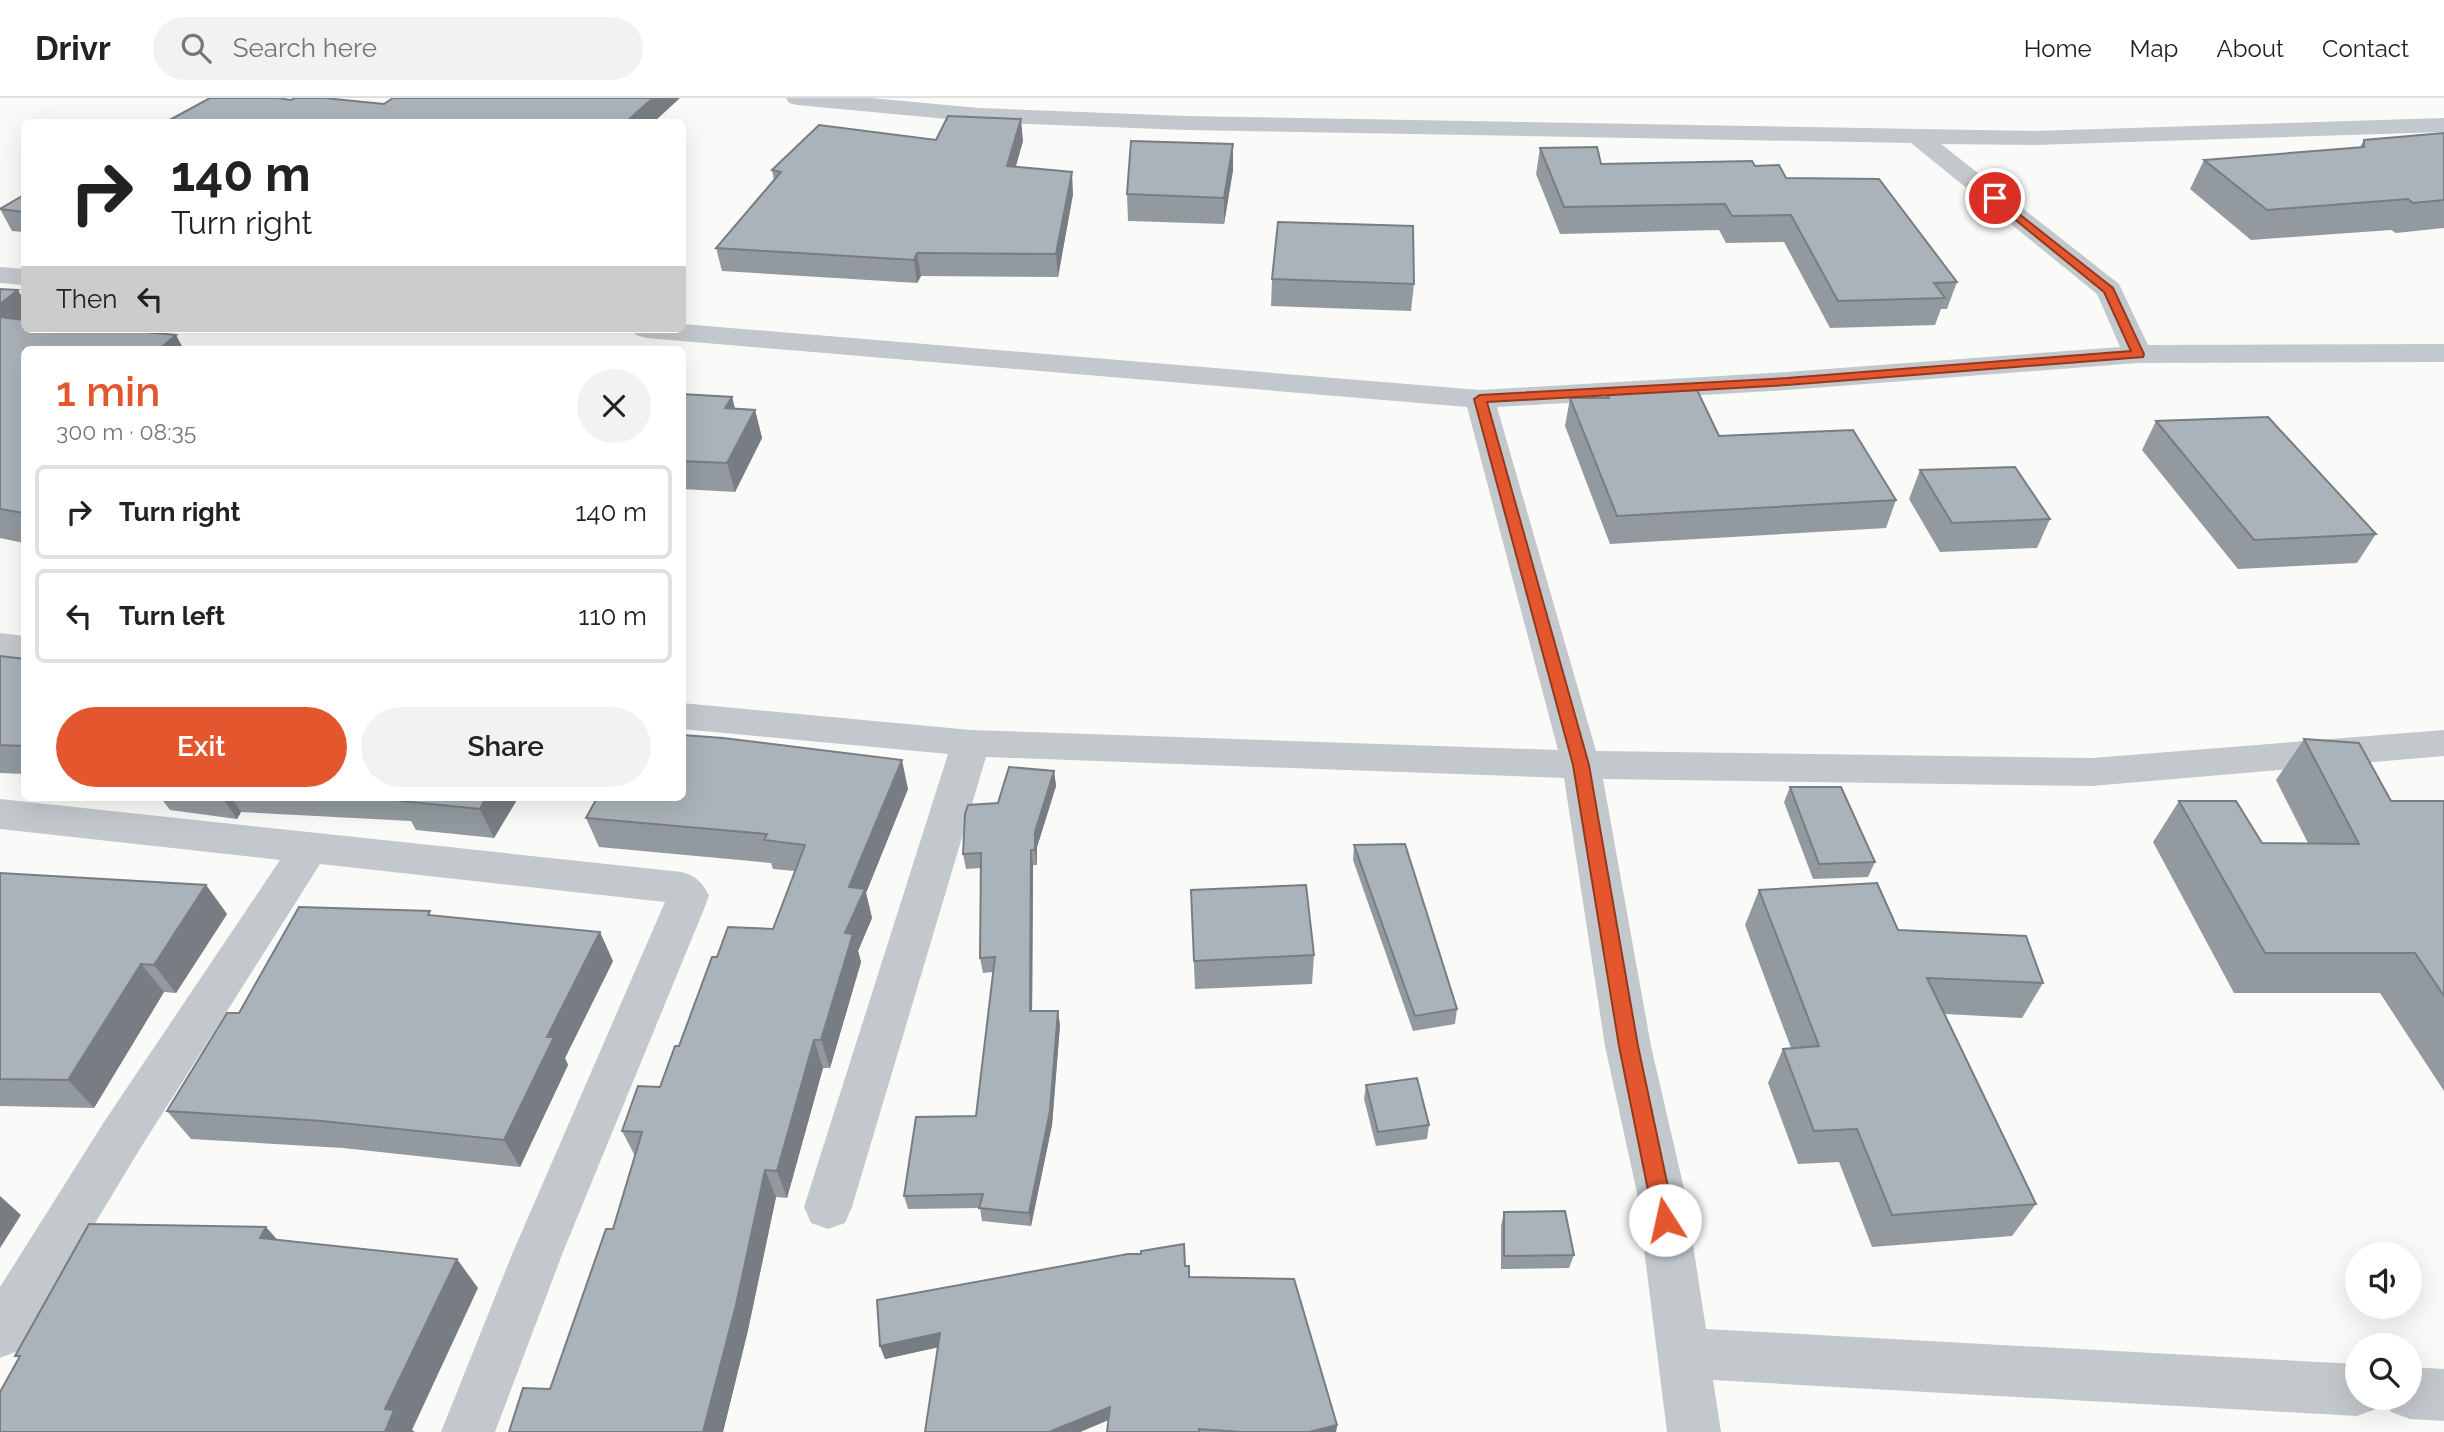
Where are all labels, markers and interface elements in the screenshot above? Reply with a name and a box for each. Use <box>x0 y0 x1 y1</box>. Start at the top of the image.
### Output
search box <box>153 17 643 80</box>
text: Drivr <box>35 29 111 68</box>
icon: search <box>177 29 215 67</box>
text: Search here <box>233 33 377 63</box>
text: Home <box>2024 34 2092 63</box>
text: Map <box>2130 34 2178 63</box>
text: About <box>2216 34 2284 63</box>
text: Contact <box>2322 34 2409 63</box>
text: 140 m <box>171 145 311 202</box>
icon: right <box>56 147 147 238</box>
pin <box>1965 168 2025 228</box>
icon: arrive <box>1976 179 2014 217</box>
text: Turn right <box>171 204 312 241</box>
icon: left <box>131 280 169 318</box>
text: Then <box>56 284 117 314</box>
text: 1 min <box>56 367 160 416</box>
button: close <box>577 369 651 443</box>
text: 300 m · 08:35 <box>56 418 196 445</box>
icon: right <box>60 493 98 531</box>
text: Turn right <box>119 497 240 527</box>
text: 140 m <box>575 497 647 527</box>
icon: left <box>60 597 98 635</box>
text: Turn left <box>119 601 225 631</box>
text: 110 m <box>578 601 647 631</box>
button: Exit <box>56 707 347 787</box>
button: Share <box>361 707 651 787</box>
position arrow <box>1628 1183 1702 1257</box>
map controls <box>2345 1242 2422 1410</box>
button: sound <box>2345 1242 2422 1319</box>
button: search <box>2345 1333 2422 1410</box>

